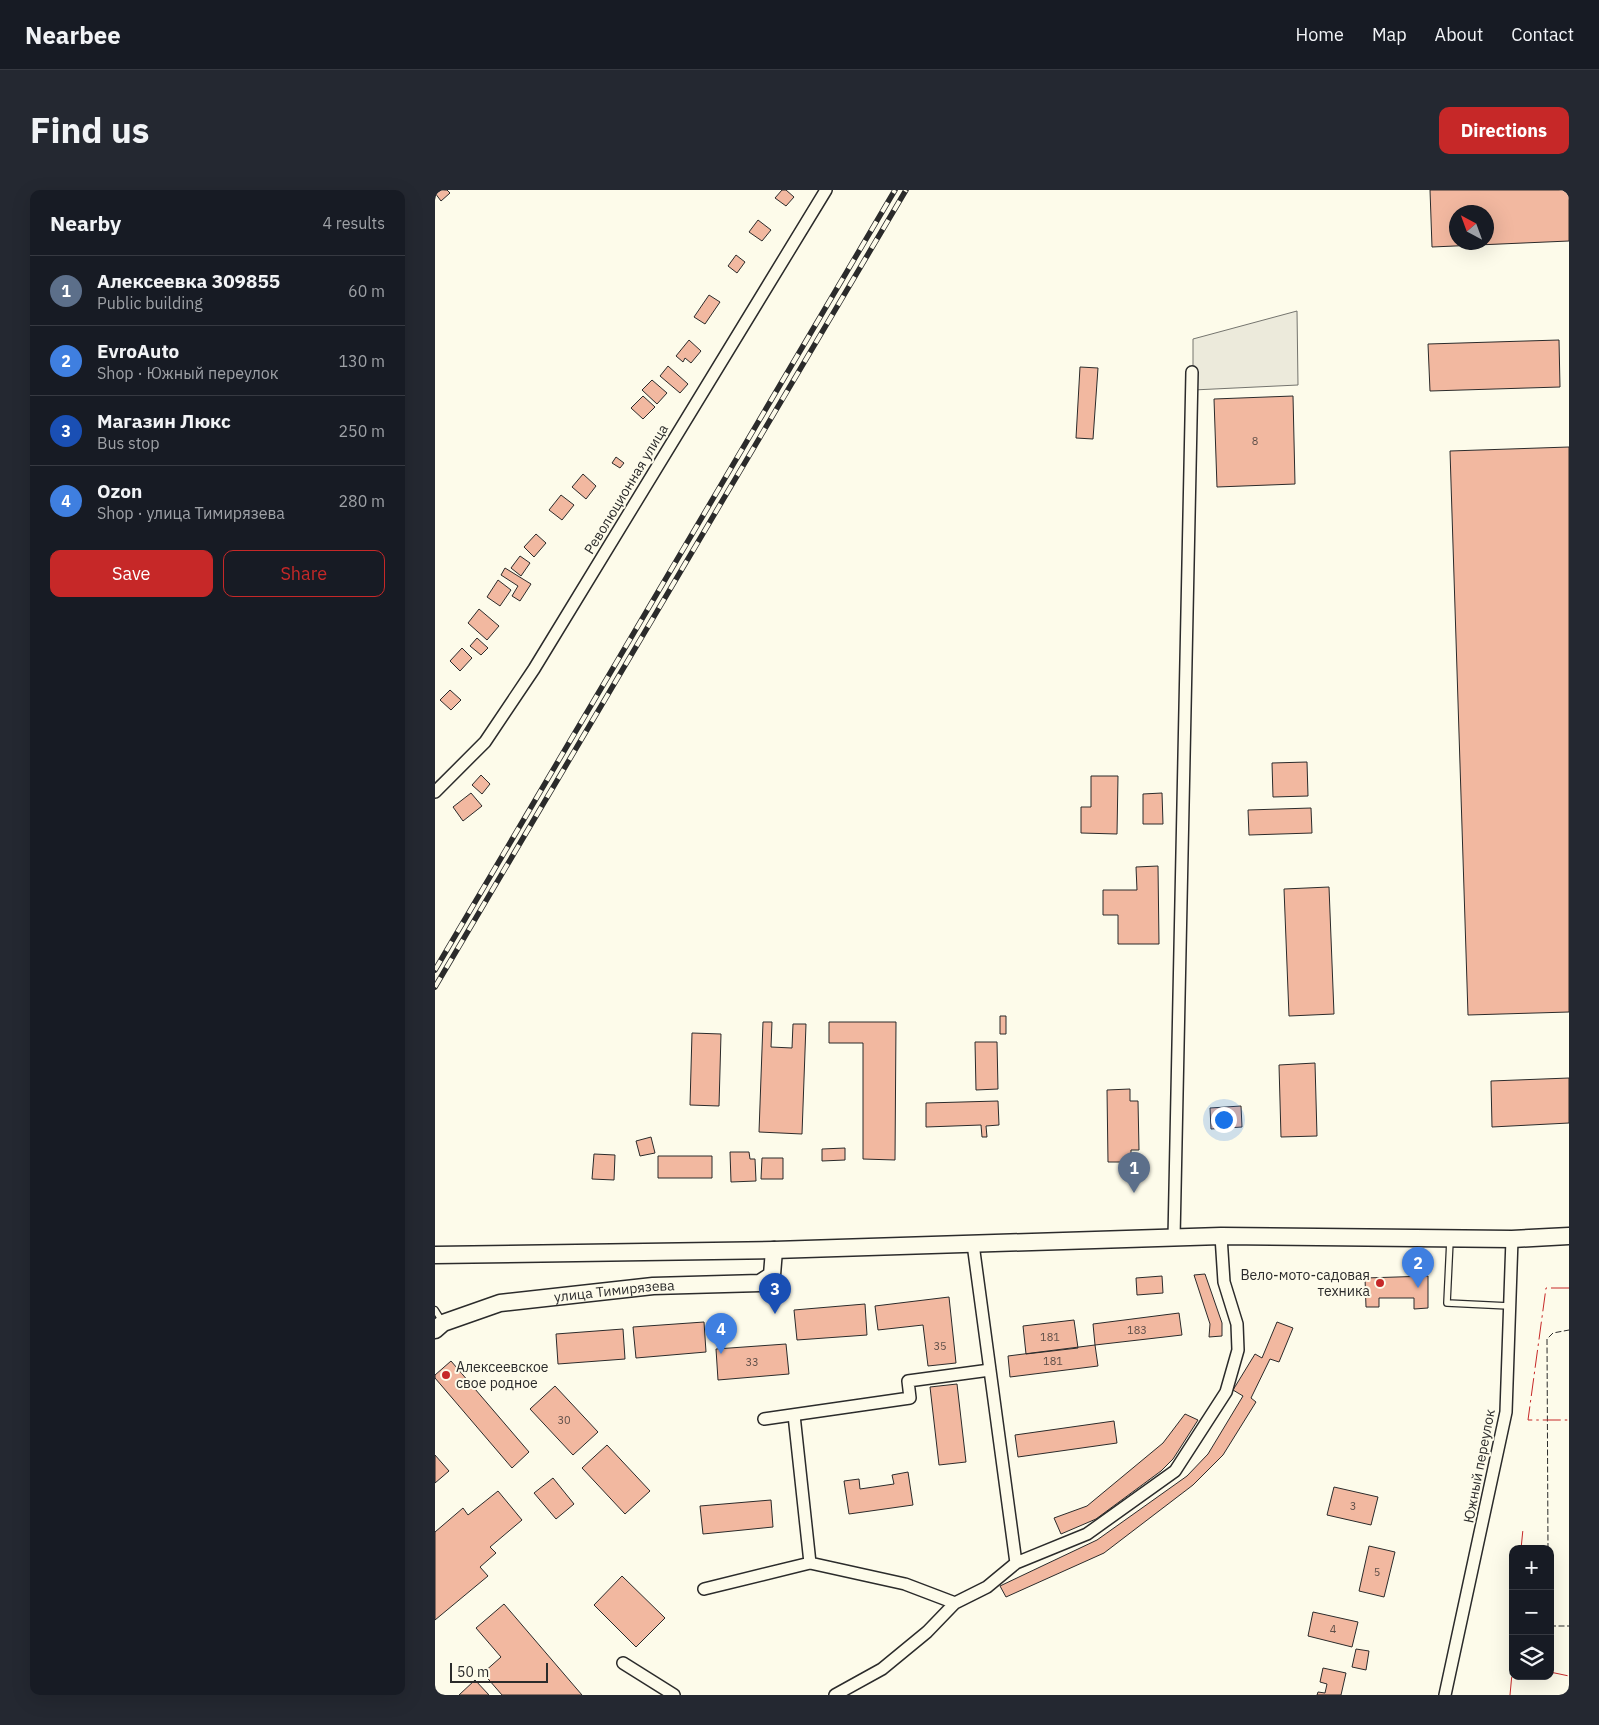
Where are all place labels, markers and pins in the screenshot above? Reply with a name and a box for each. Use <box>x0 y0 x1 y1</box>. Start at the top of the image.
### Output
pin: 1 <box>1118 1152 1150 1193</box>
pin: 2 <box>1402 1247 1434 1288</box>
place label: Вело-мото-садовая техника <box>1240 1266 1371 1300</box>
pin: 3 <box>759 1273 791 1314</box>
marker: Вело-мото-садовая техника <box>1374 1277 1386 1289</box>
pin: 4 <box>705 1313 737 1354</box>
place label: Алексеевское свое родное <box>456 1358 549 1392</box>
marker: Алексеевское свое родное <box>440 1369 452 1381</box>

